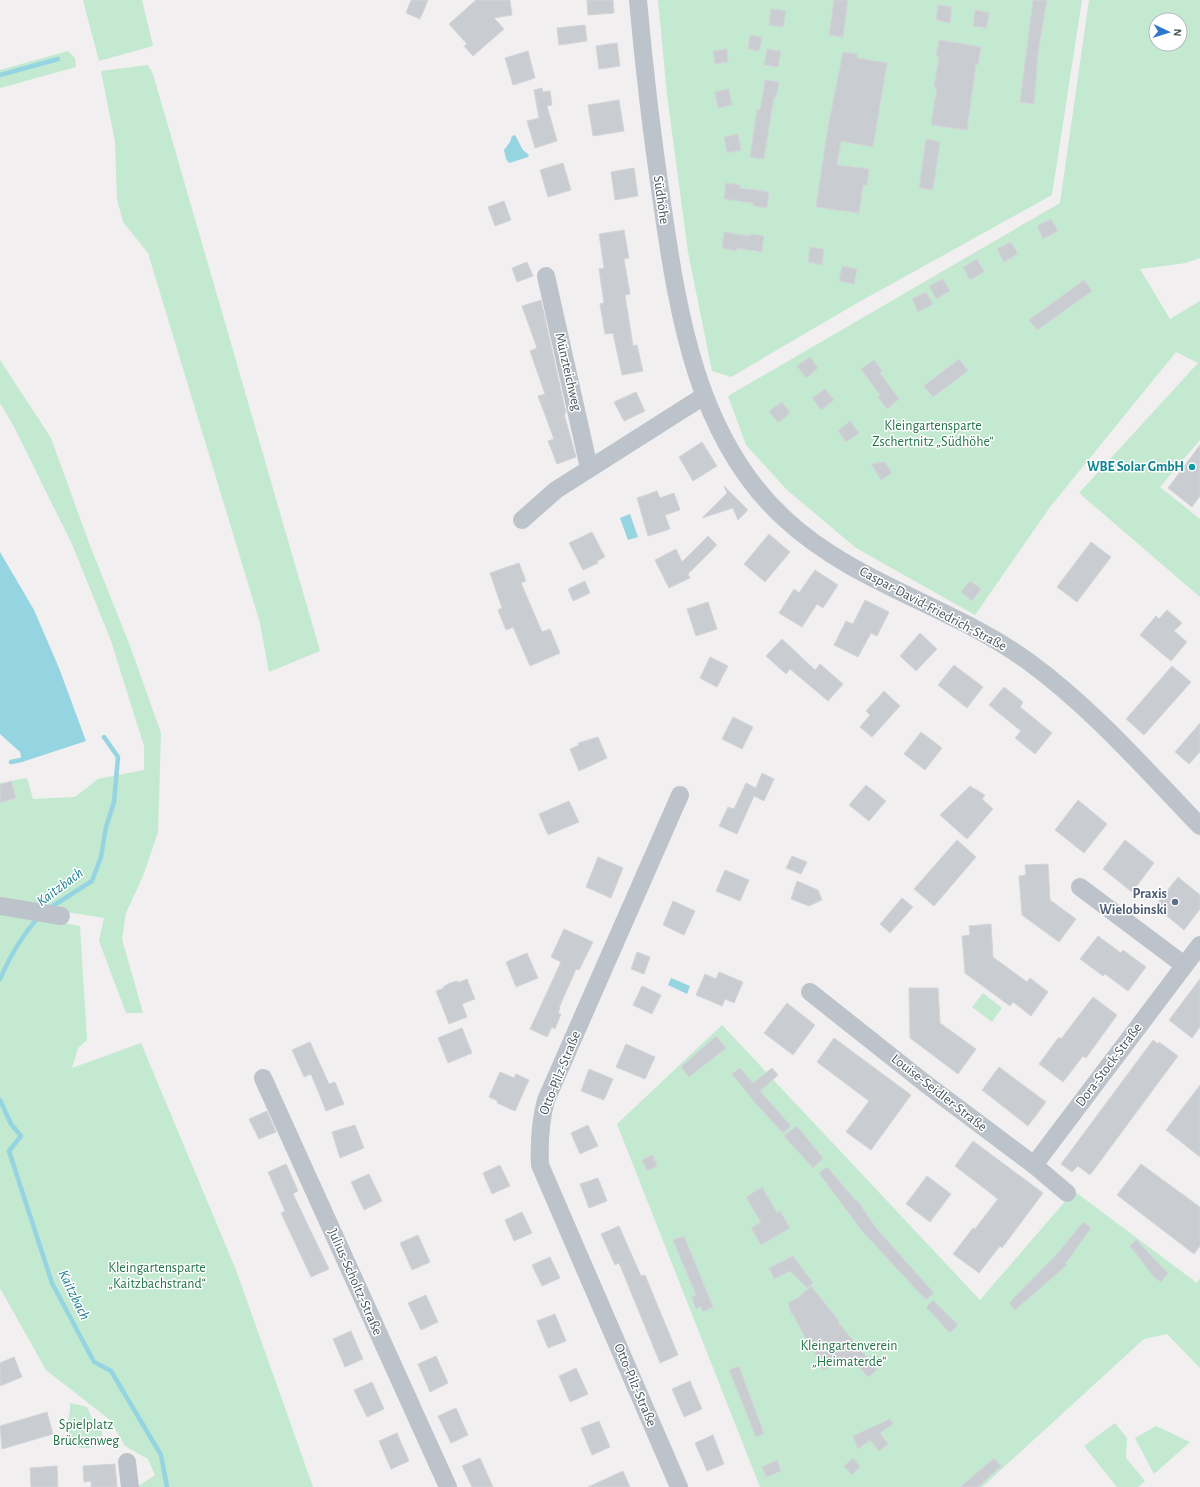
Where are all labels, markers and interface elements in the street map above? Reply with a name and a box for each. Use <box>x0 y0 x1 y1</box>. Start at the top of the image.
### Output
north arrow <box>1148 12 1188 52</box>
text: N <box>1172 28 1183 37</box>
street label: Südhöhe <box>651 175 671 225</box>
street label: Münzteichweg <box>552 332 584 413</box>
park label: Kleingartensparte Zschertnitz „Südhöhe“ <box>872 419 994 449</box>
place label: WBE Solar GmbH <box>1087 460 1184 474</box>
marker: WBE Solar GmbH <box>1187 462 1197 472</box>
street label: Caspar-David-Friedrich-Straße <box>857 564 1009 654</box>
water label: Kaitzbach <box>34 865 86 909</box>
place label: Praxis Wielobinski <box>1099 887 1167 917</box>
marker: Praxis Wielobinski <box>1170 897 1180 907</box>
street label: Dora-Stock-Straße <box>1073 1021 1145 1109</box>
street label: Otto-Pilz-Straße <box>537 1029 583 1117</box>
street label: Louise-Seidler-Straße <box>889 1052 989 1134</box>
street label: Julius-Scholtz-Straße <box>325 1227 385 1337</box>
park label: Kleingartensparte „Kaitzbachstrand“ <box>108 1261 206 1291</box>
water label: Kaitzbach <box>55 1268 93 1322</box>
park label: Kleingartenverein „Heimaterde“ <box>800 1339 898 1369</box>
street label: Otto-Pilz-Straße <box>611 1341 659 1429</box>
park label: Spielplatz Brückenweg <box>53 1418 119 1448</box>

